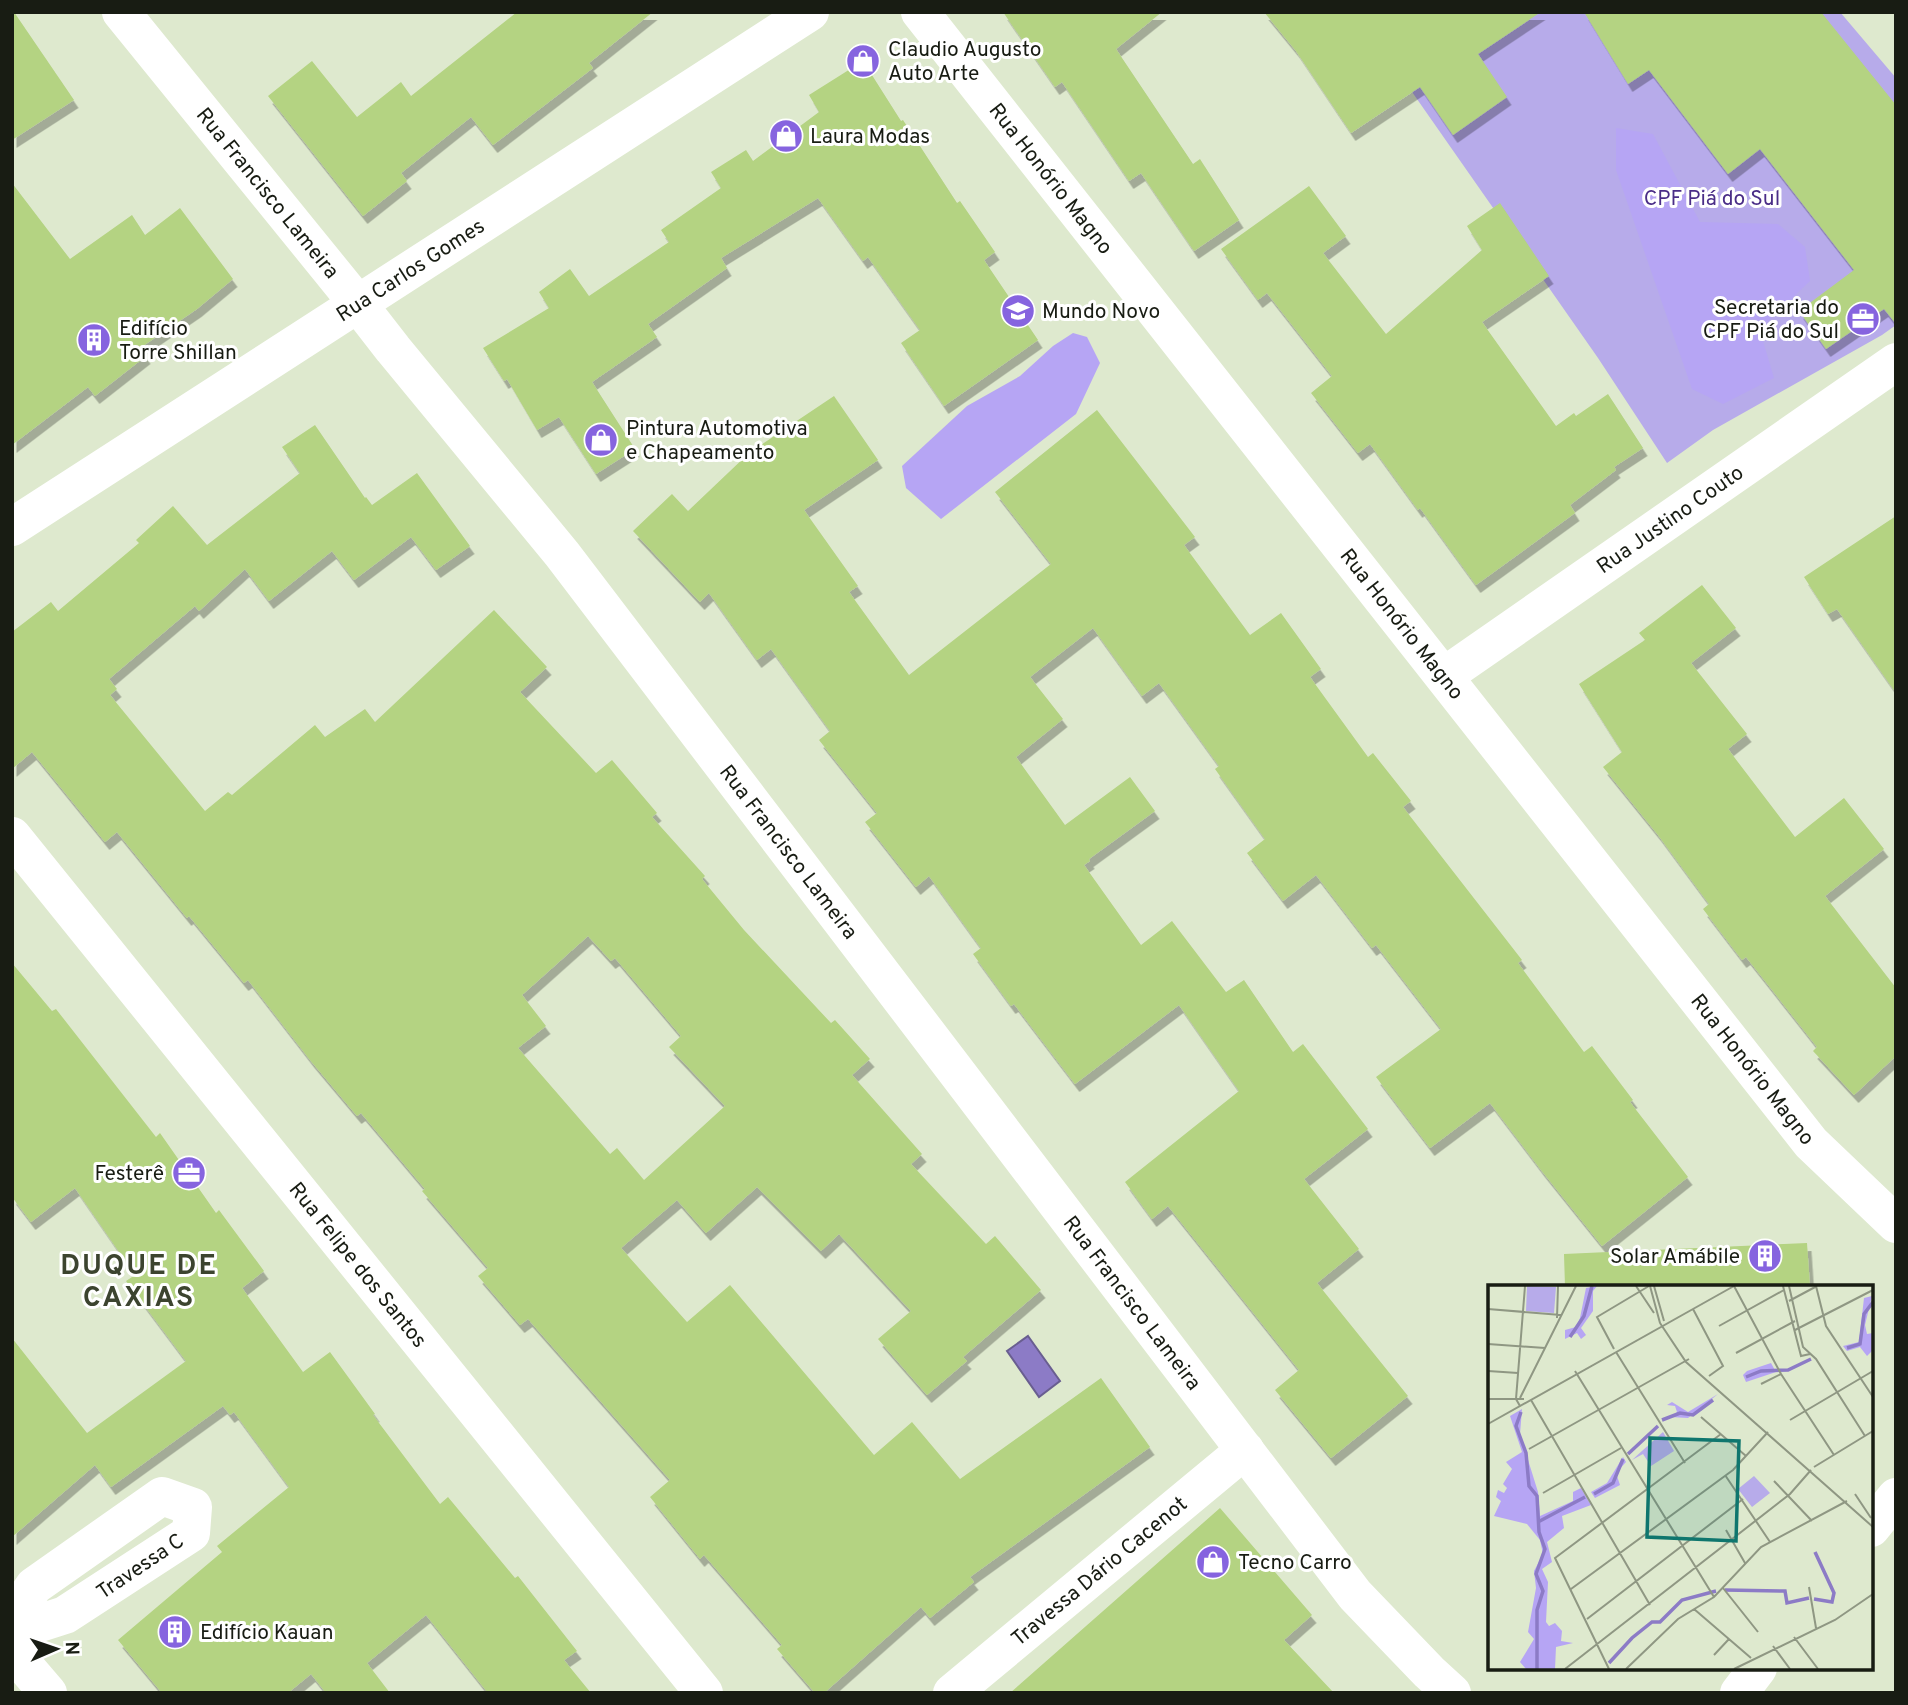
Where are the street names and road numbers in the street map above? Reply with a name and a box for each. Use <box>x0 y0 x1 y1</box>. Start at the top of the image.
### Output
street label: Rua Honório Magno <box>982 98 1118 261</box>
street label: Rua Francisco Lameira <box>189 103 344 285</box>
street label: Rua Carlos Gomes <box>332 213 490 329</box>
street label: Rua Justino Couto <box>1592 460 1749 581</box>
street label: Rua Honório Magno <box>1333 544 1469 706</box>
street label: Rua Francisco Lameira <box>712 760 863 945</box>
street label: Rua Honório Magno <box>1684 989 1820 1151</box>
street label: Rua Felipe dos Santos <box>282 1177 432 1354</box>
street label: Rua Francisco Lameira <box>1056 1211 1206 1396</box>
street label: Travessa Dário Cacenot <box>1006 1491 1194 1653</box>
street label: Travessa C <box>92 1528 190 1606</box>

